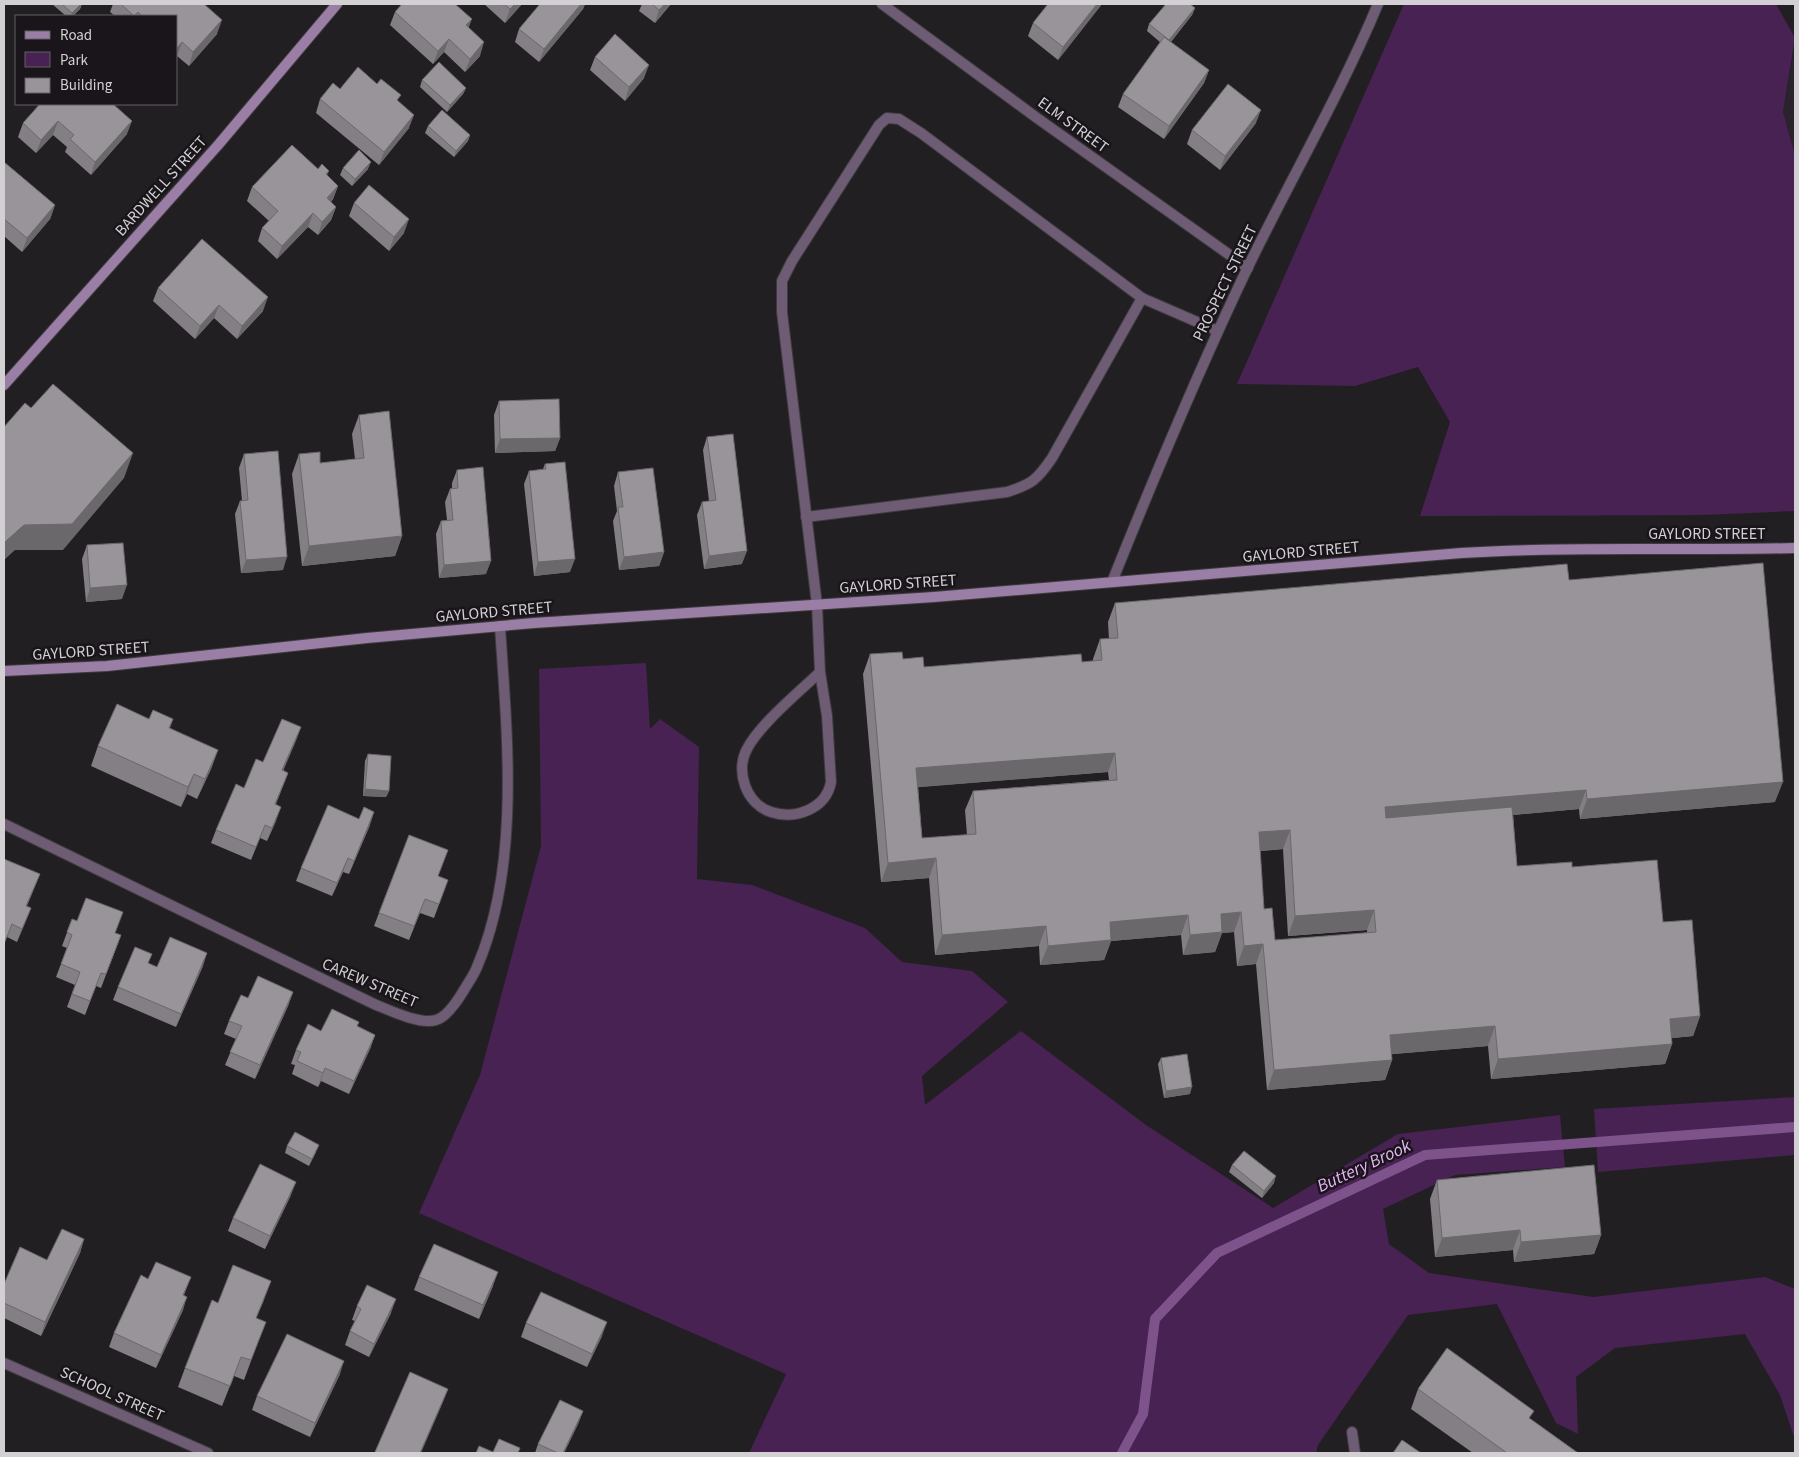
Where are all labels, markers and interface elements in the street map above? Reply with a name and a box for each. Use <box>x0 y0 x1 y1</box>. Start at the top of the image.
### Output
legend <box>15 15 178 105</box>
text: Road <box>60 25 92 46</box>
text: Park <box>60 50 89 71</box>
text: Building <box>60 75 113 96</box>
street label: ELM STREET <box>1033 92 1113 158</box>
street label: BARDWELL STREET <box>110 131 212 241</box>
street label: PROSPECT STREET <box>1187 221 1263 345</box>
street label: GAYLORD STREET <box>1648 523 1766 545</box>
street label: GAYLORD STREET <box>1242 536 1361 568</box>
street label: GAYLORD STREET <box>839 569 958 599</box>
street label: GAYLORD STREET <box>435 596 554 628</box>
street label: GAYLORD STREET <box>32 636 151 666</box>
street label: CAREW STREET <box>319 953 422 1013</box>
water label: Buttery Brook <box>1313 1133 1415 1199</box>
street label: SCHOOL STREET <box>57 1361 168 1427</box>

